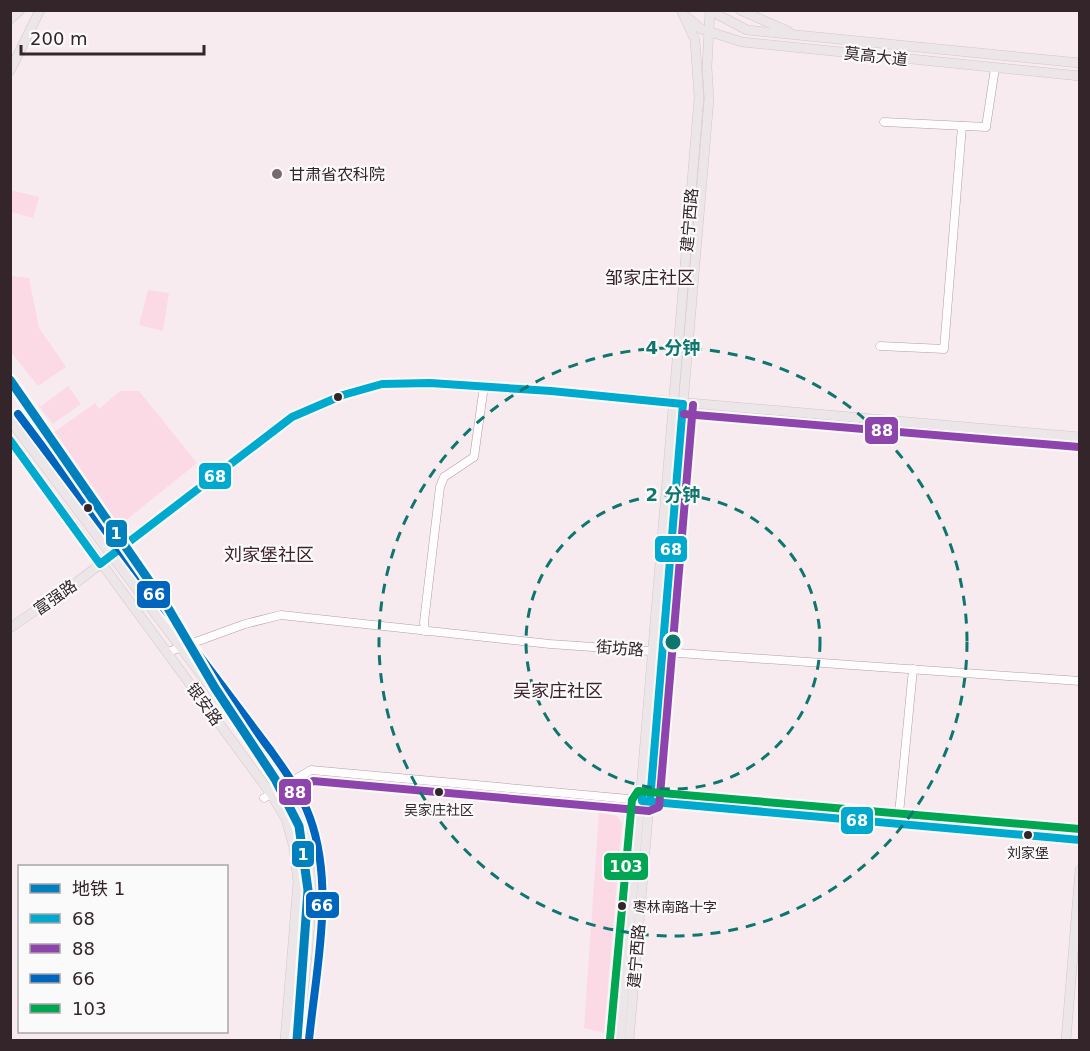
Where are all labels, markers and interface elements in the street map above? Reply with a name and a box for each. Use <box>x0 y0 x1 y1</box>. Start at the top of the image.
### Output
scale bar <box>21 18 204 56</box>
text: 200 m <box>30 28 88 49</box>
street label: 莫高大道 <box>843 44 909 69</box>
place label: 甘肃省农科院 <box>289 165 385 184</box>
marker: 甘肃省农科院 <box>270 167 284 181</box>
street label: 建宁西路 <box>677 187 702 253</box>
district label: 邹家庄社区 <box>605 267 695 288</box>
text: 4 分钟 <box>646 337 700 358</box>
unlabelled marker <box>332 391 344 403</box>
line badge: 88 <box>864 416 899 445</box>
text: 88 <box>871 421 893 440</box>
line badge: 68 <box>198 462 232 490</box>
text: 68 <box>204 467 226 486</box>
text: 2 分钟 <box>646 484 700 505</box>
unlabelled marker <box>82 502 94 514</box>
line badge: 1 <box>105 519 128 548</box>
text: 1 <box>110 524 122 543</box>
line badge: 68 <box>654 535 688 563</box>
text: 68 <box>660 540 682 559</box>
district label: 刘家堡社区 <box>224 544 314 565</box>
street label: 富强路 <box>30 576 80 619</box>
line badge: 66 <box>136 580 171 609</box>
text: 66 <box>143 585 165 604</box>
centre of rings <box>663 632 683 652</box>
street label: 街坊路 <box>595 637 645 660</box>
street label: 银安路 <box>183 679 226 729</box>
district label: 吴家庄社区 <box>513 680 603 701</box>
line badge: 88 <box>278 778 312 806</box>
text: 88 <box>284 783 306 802</box>
marker: 吴家庄社区 <box>433 786 445 798</box>
place label: 吴家庄社区 <box>404 802 474 818</box>
line badge: 68 <box>840 806 874 835</box>
text: 68 <box>846 811 868 830</box>
marker: 刘家堡 <box>1022 829 1034 841</box>
line badge: 1 <box>291 840 315 868</box>
text: 1 <box>297 845 309 864</box>
place label: 刘家堡 <box>1007 845 1049 861</box>
line badge: 103 <box>603 852 649 881</box>
text: 103 <box>609 857 643 876</box>
legend <box>18 865 228 1033</box>
text: 地铁 1 <box>72 878 125 899</box>
line badge: 66 <box>305 891 340 919</box>
text: 66 <box>311 896 333 915</box>
place label: 枣林南路十字 <box>633 899 717 915</box>
marker: 枣林南路十字 <box>616 900 628 912</box>
text: 68 <box>72 908 95 929</box>
street label: 建宁西路 <box>624 923 649 989</box>
text: 88 <box>72 938 95 959</box>
text: 66 <box>72 968 95 989</box>
text: 103 <box>72 998 106 1019</box>

